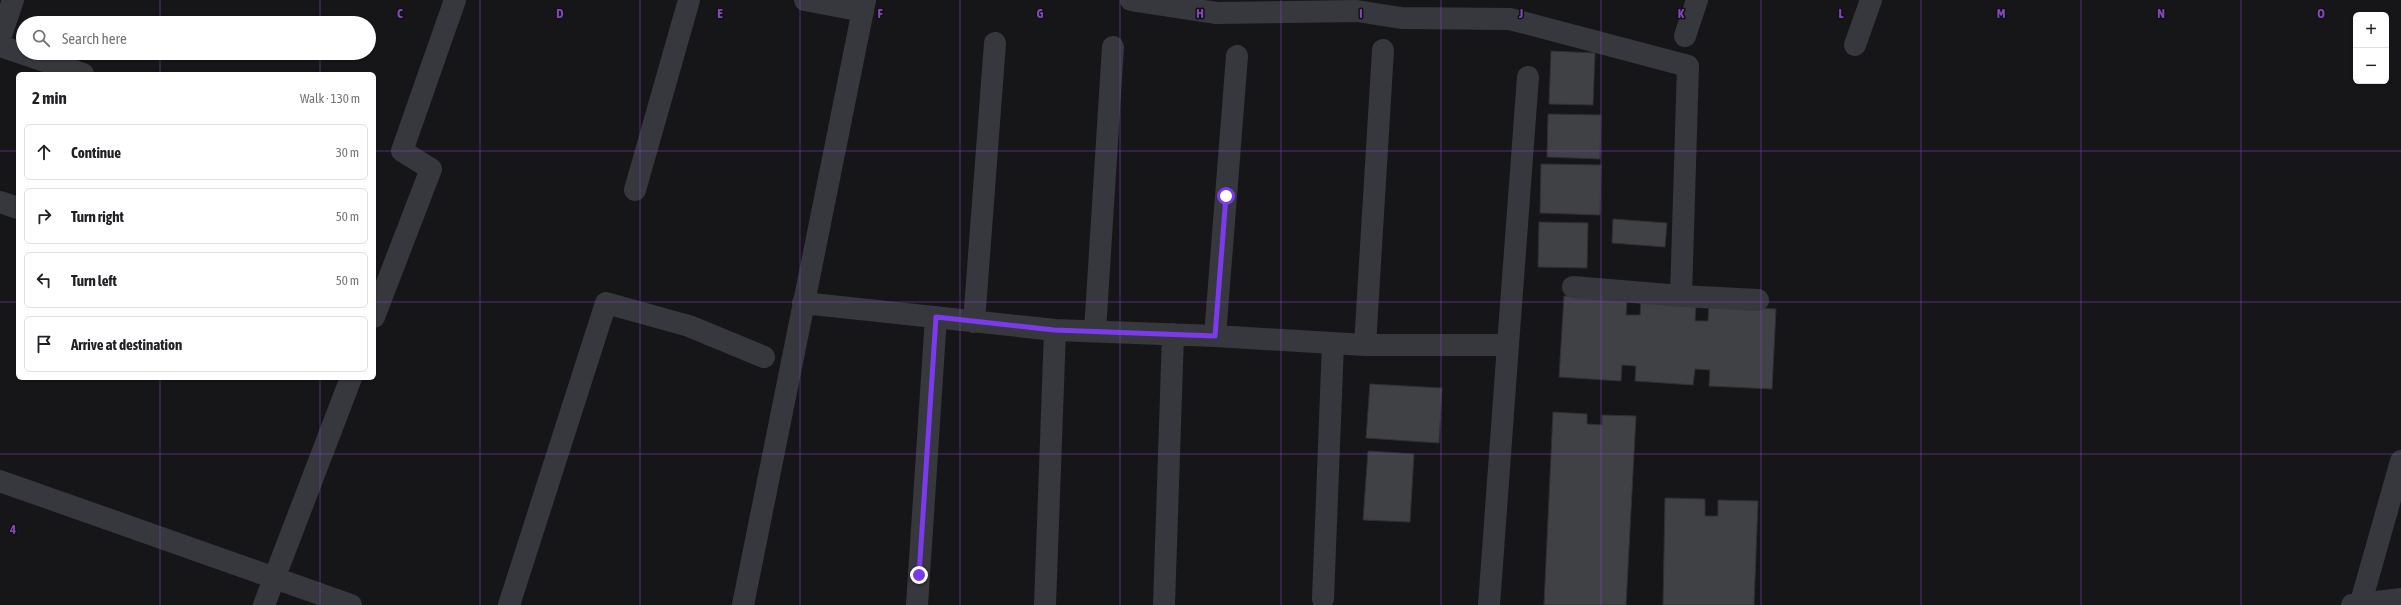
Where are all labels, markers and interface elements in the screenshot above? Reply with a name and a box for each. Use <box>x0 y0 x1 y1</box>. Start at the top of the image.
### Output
text: C <box>397 6 403 21</box>
text: D <box>556 6 564 21</box>
text: E <box>717 6 723 21</box>
text: F <box>877 6 883 21</box>
text: G <box>1037 6 1044 21</box>
text: H <box>1196 6 1204 21</box>
text: I <box>1359 6 1363 21</box>
text: J <box>1518 6 1523 21</box>
text: K <box>1678 6 1685 21</box>
text: L <box>1838 6 1844 21</box>
text: M <box>1997 6 2006 21</box>
text: N <box>2157 6 2165 21</box>
text: O <box>2317 6 2325 21</box>
map controls <box>2353 12 2389 84</box>
button: + <box>2353 12 2389 48</box>
search box <box>16 16 376 60</box>
icon: search <box>30 27 52 49</box>
text: Search here <box>62 30 127 47</box>
button: − <box>2353 48 2389 84</box>
text: 2 min <box>32 88 67 108</box>
text: Walk · 130 m <box>300 91 360 106</box>
icon: ahead <box>33 141 55 163</box>
text: Continue <box>71 144 121 161</box>
text: 30 m <box>336 145 359 160</box>
route start <box>1217 187 1235 205</box>
icon: right <box>33 205 55 227</box>
text: Turn right <box>71 208 124 225</box>
text: 50 m <box>336 209 359 224</box>
icon: left <box>33 269 55 291</box>
text: Turn left <box>71 272 117 289</box>
text: 50 m <box>336 273 359 288</box>
icon: arrive <box>33 333 55 355</box>
text: Arrive at destination <box>71 336 182 353</box>
text: 4 <box>9 522 16 537</box>
route end <box>910 566 928 584</box>

